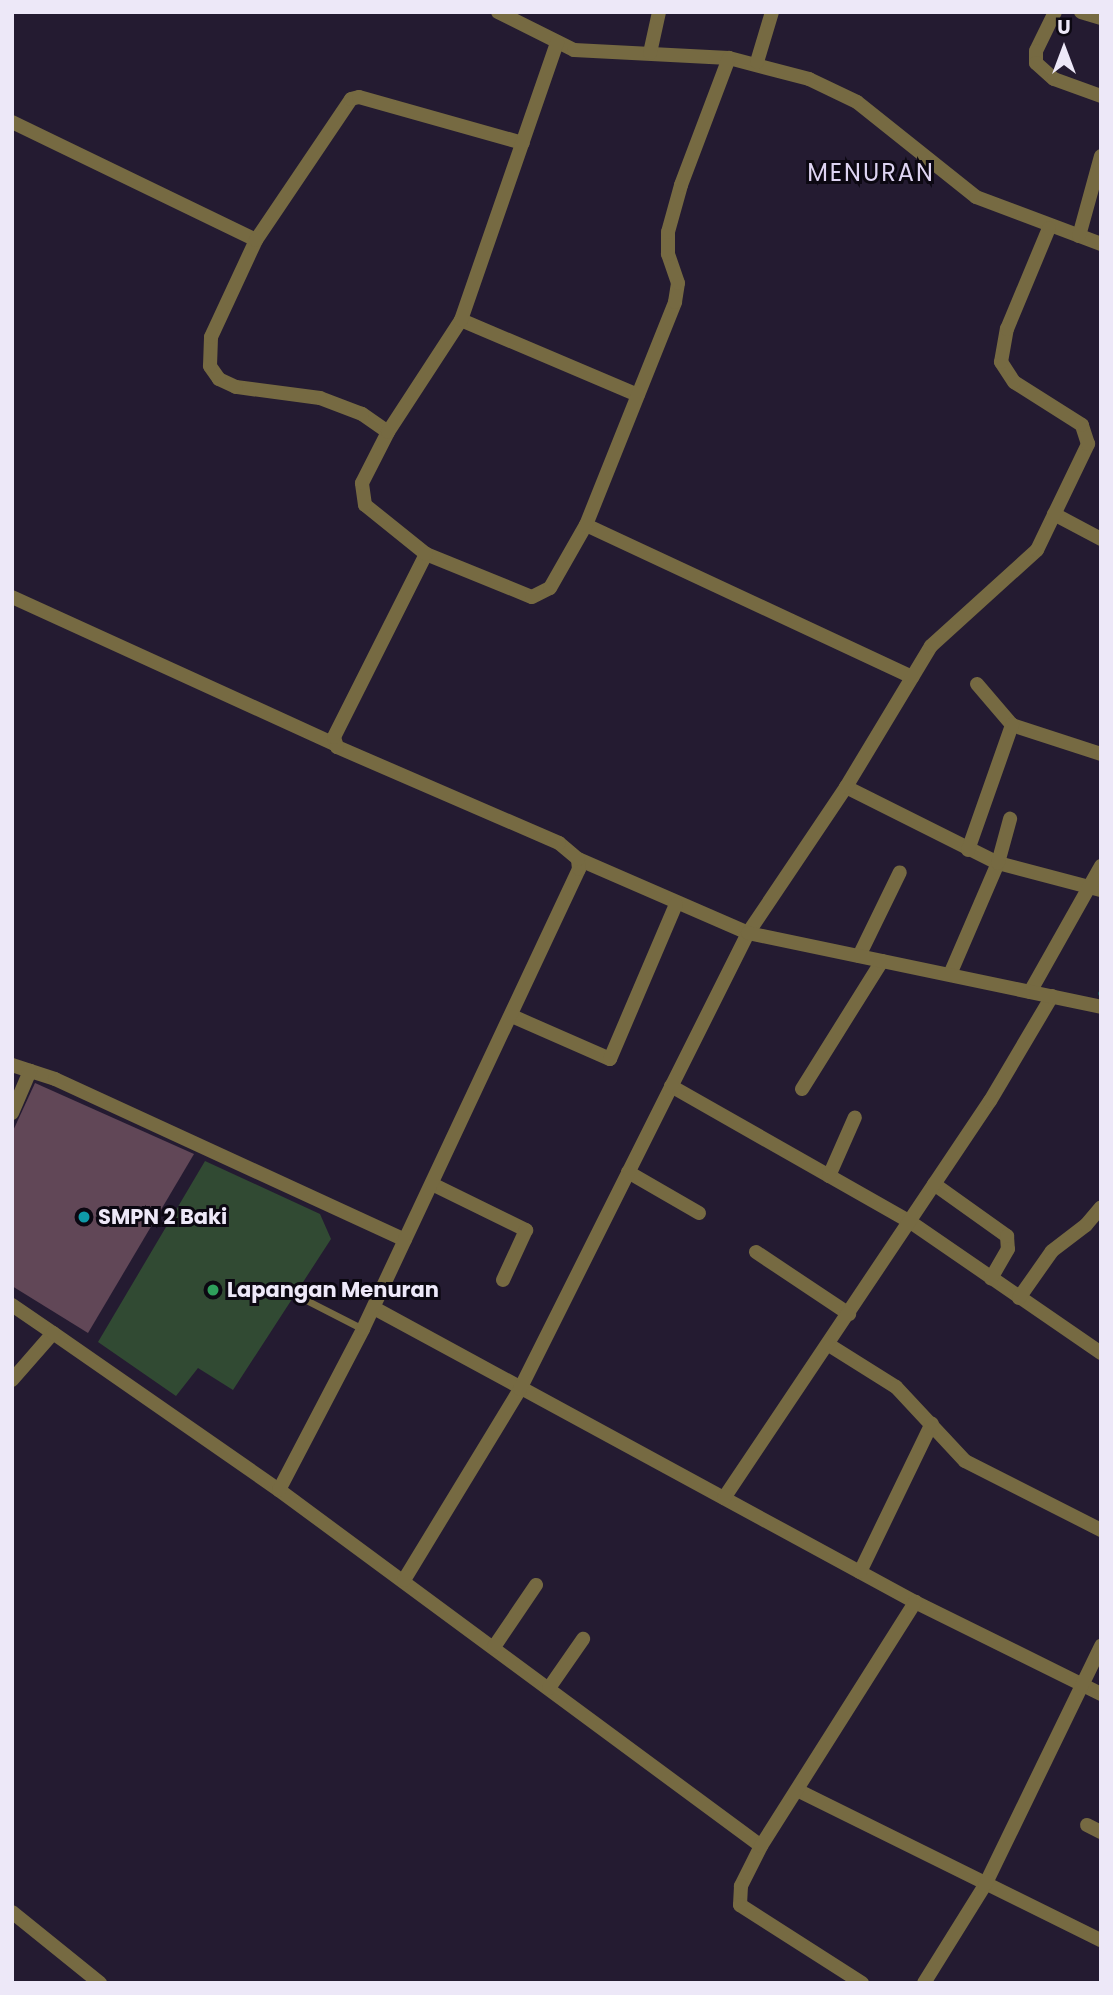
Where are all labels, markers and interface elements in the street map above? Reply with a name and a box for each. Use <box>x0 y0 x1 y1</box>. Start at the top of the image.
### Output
north arrow <box>1029 14 1099 84</box>
text: U <box>1057 14 1071 41</box>
district label: MENURAN <box>808 159 934 187</box>
place label: SMPN 2 Baki <box>98 1204 227 1230</box>
marker: SMPN 2 Baki <box>76 1209 92 1225</box>
place label: Lapangan Menuran <box>227 1277 439 1303</box>
marker: Lapangan Menuran <box>205 1282 221 1298</box>

